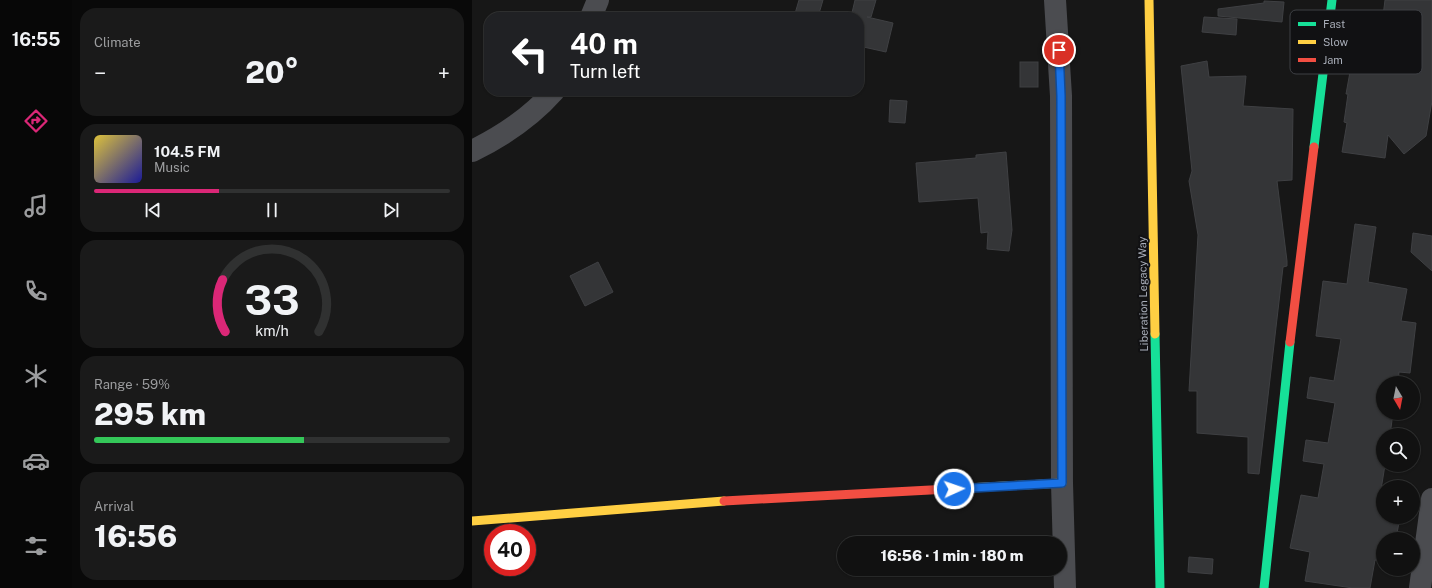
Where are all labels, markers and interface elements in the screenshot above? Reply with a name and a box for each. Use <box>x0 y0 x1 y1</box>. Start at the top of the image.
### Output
legend <box>1290 10 1422 74</box>
text: Fast <box>1323 18 1345 30</box>
text: 40 m <box>570 27 638 60</box>
icon: left <box>504 28 556 80</box>
text: 16:55 <box>12 29 60 50</box>
pin <box>1042 33 1076 67</box>
text: Climate <box>94 35 141 50</box>
text: Slow <box>1323 36 1349 48</box>
icon: arrive <box>1048 39 1070 61</box>
text: 20° <box>245 54 299 90</box>
text: Jam <box>1323 54 1343 66</box>
text: − <box>94 60 106 86</box>
text: + <box>438 60 450 86</box>
text: Turn left <box>570 61 640 82</box>
icon: directions <box>22 107 50 135</box>
text: 104.5 FM <box>154 143 220 160</box>
text: Music <box>154 160 190 175</box>
icon: music <box>22 192 50 220</box>
icon: previous <box>142 199 164 221</box>
icon: pause <box>261 199 283 221</box>
icon: next <box>380 199 402 221</box>
street label: Liberation Legacy Way <box>1136 236 1150 352</box>
text: 33 <box>244 275 300 324</box>
icon: phone <box>22 277 50 305</box>
text: km/h <box>255 322 289 339</box>
icon: climate <box>22 362 50 390</box>
north arrow <box>1376 376 1420 420</box>
map controls <box>1376 376 1420 576</box>
text: Range · 59% <box>94 377 170 392</box>
text: 295 km <box>94 396 206 432</box>
button: search <box>1376 428 1420 472</box>
icon: car <box>22 447 50 475</box>
position arrow <box>933 468 975 510</box>
button: + <box>1376 480 1420 524</box>
text: Arrival <box>94 499 134 514</box>
text: 16:56 <box>94 518 177 554</box>
speed limit sign: 40 <box>484 524 536 576</box>
icon: filters <box>22 532 50 560</box>
button: − <box>1376 532 1420 576</box>
text: 16:56 · 1 min · 180 m <box>880 547 1024 564</box>

